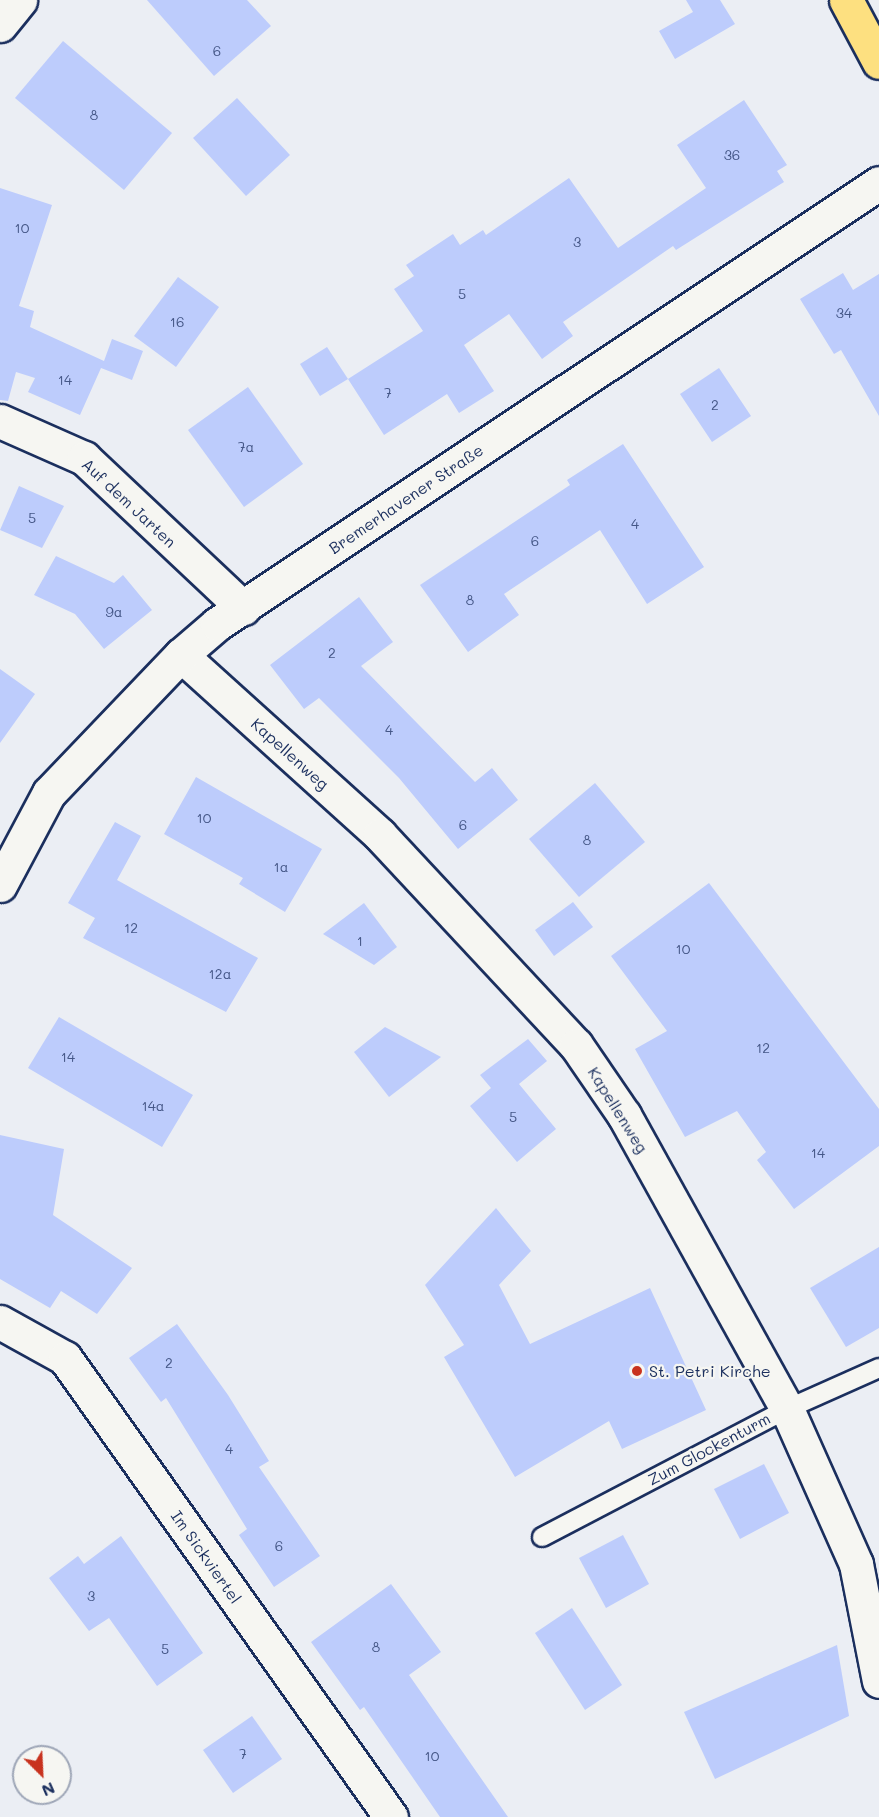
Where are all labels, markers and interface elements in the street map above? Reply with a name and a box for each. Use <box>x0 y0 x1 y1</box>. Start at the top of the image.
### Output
house number: 6 <box>213 43 221 59</box>
house number: 8 <box>90 107 98 123</box>
house number: 36 <box>724 147 740 163</box>
house number: 10 <box>15 220 29 236</box>
house number: 3 <box>573 234 581 250</box>
house number: 5 <box>458 286 466 302</box>
house number: 34 <box>836 305 852 321</box>
house number: 16 <box>170 314 184 330</box>
house number: 14 <box>58 372 72 388</box>
house number: 7 <box>384 385 392 401</box>
house number: 2 <box>711 397 719 413</box>
house number: 7a <box>238 439 254 455</box>
street label: Bremerhavener Straße <box>325 440 487 558</box>
street label: Auf dem Jarten <box>78 454 180 552</box>
house number: 5 <box>28 510 36 526</box>
house number: 4 <box>631 516 639 532</box>
house number: 6 <box>531 533 539 549</box>
house number: 8 <box>466 592 474 608</box>
house number: 9a <box>106 604 122 620</box>
house number: 2 <box>328 645 336 661</box>
street label: Kapellenweg <box>247 714 333 794</box>
house number: 4 <box>385 722 393 738</box>
house number: 10 <box>197 810 211 826</box>
house number: 6 <box>459 817 467 833</box>
house number: 8 <box>583 832 591 848</box>
house number: 1a <box>274 859 288 875</box>
house number: 12 <box>124 920 138 936</box>
house number: 1 <box>357 933 363 949</box>
house number: 10 <box>676 941 690 957</box>
house number: 12a <box>209 966 231 982</box>
house number: 12 <box>756 1040 770 1056</box>
house number: 14 <box>61 1049 75 1065</box>
street label: Kapellenweg <box>584 1063 652 1157</box>
house number: 14a <box>141 1098 165 1114</box>
house number: 5 <box>509 1109 517 1125</box>
house number: 14 <box>811 1145 825 1161</box>
house number: 2 <box>165 1355 173 1371</box>
place label: St. Petri Kirche <box>649 1361 771 1381</box>
marker: St. Petri Kirche <box>630 1364 644 1378</box>
street label: Zum Glockenturm <box>644 1409 774 1489</box>
house number: 4 <box>225 1441 233 1457</box>
street label: Im Sickviertel <box>167 1507 245 1607</box>
house number: 6 <box>275 1538 283 1554</box>
house number: 3 <box>87 1588 95 1604</box>
house number: 8 <box>372 1639 380 1655</box>
house number: 5 <box>161 1641 169 1657</box>
north arrow <box>12 1745 72 1805</box>
house number: 7 <box>239 1746 247 1762</box>
house number: 10 <box>425 1748 439 1764</box>
text: N <box>39 1778 59 1802</box>

